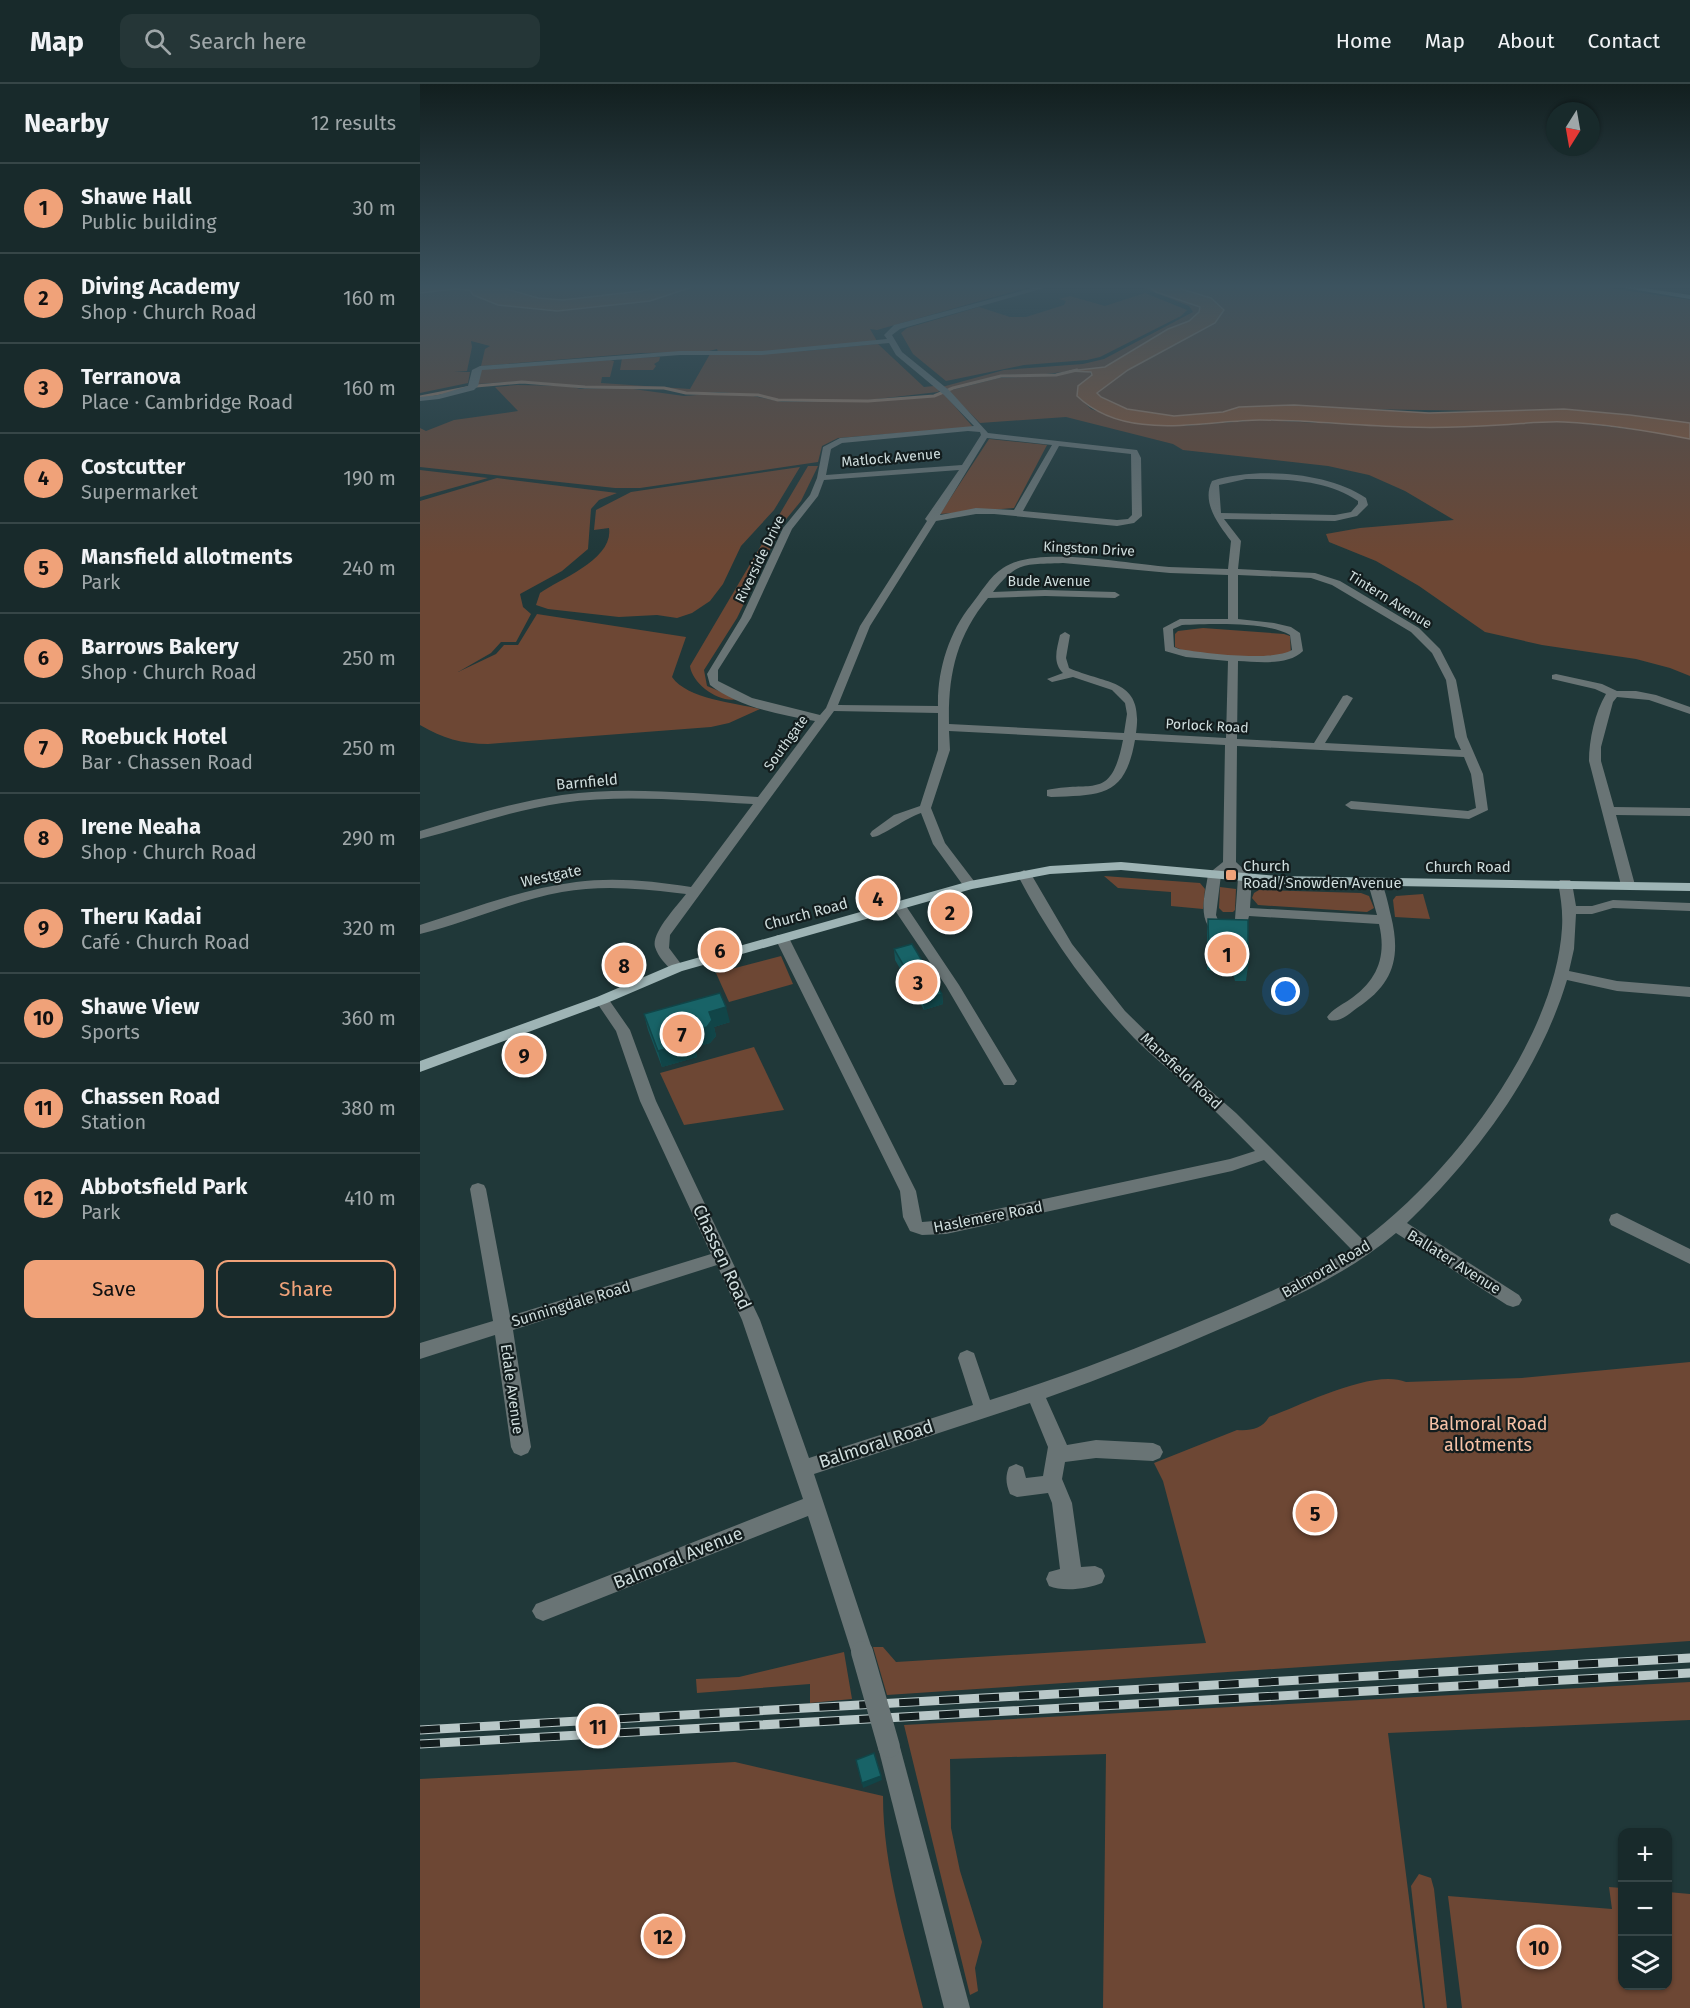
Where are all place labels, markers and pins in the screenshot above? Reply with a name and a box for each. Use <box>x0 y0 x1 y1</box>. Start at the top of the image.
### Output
place label: Church Road/Snowden Avenue <box>1243 857 1402 892</box>
marker: Church Road/Snowden Avenue <box>1224 868 1238 882</box>
pin: 4 <box>858 876 898 920</box>
pin: 2 <box>930 890 970 934</box>
pin: 6 <box>700 928 740 972</box>
pin: 1 <box>1208 932 1246 976</box>
pin: 8 <box>604 942 644 988</box>
pin: 3 <box>898 960 938 1004</box>
pin: 7 <box>662 1012 702 1056</box>
pin: 9 <box>504 1032 544 1078</box>
pin: 5 <box>1296 1490 1334 1536</box>
pin: 11 <box>578 1704 618 1748</box>
pin: 12 <box>644 1914 682 1958</box>
pin: 10 <box>1520 1924 1558 1970</box>

